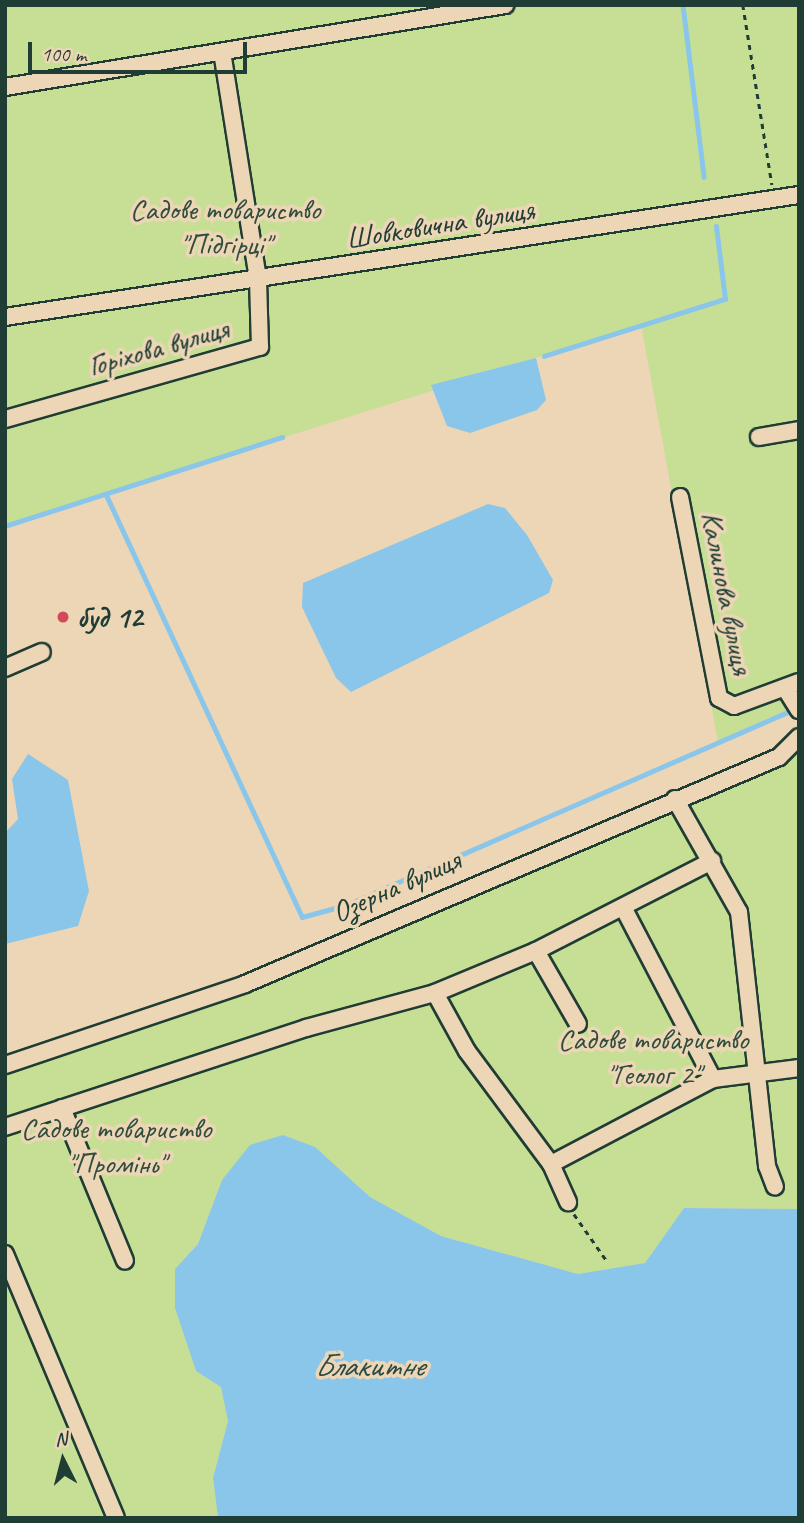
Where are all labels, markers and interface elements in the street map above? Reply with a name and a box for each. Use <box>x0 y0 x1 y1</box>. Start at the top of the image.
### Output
scale bar <box>32 28 250 72</box>
text: 100 m <box>41 41 86 67</box>
park label: Садове товариство "Підгірці" <box>129 191 321 262</box>
street label: Шовковична вулиця <box>343 191 537 257</box>
street label: Горіхова вулиця <box>83 310 233 384</box>
street label: Калинова вулиця <box>693 507 761 679</box>
place label: буд 12 <box>77 599 142 635</box>
marker: буд 12 <box>55 609 71 625</box>
street label: Озерна вулиця <box>325 841 467 931</box>
park label: Садове товариство "Геолог 2" <box>557 1021 749 1092</box>
park label: Садове товариство "Промінь" <box>20 1110 212 1180</box>
water label: Блакитне <box>315 1347 423 1385</box>
north arrow <box>28 1425 98 1495</box>
text: N <box>54 1427 68 1452</box>

